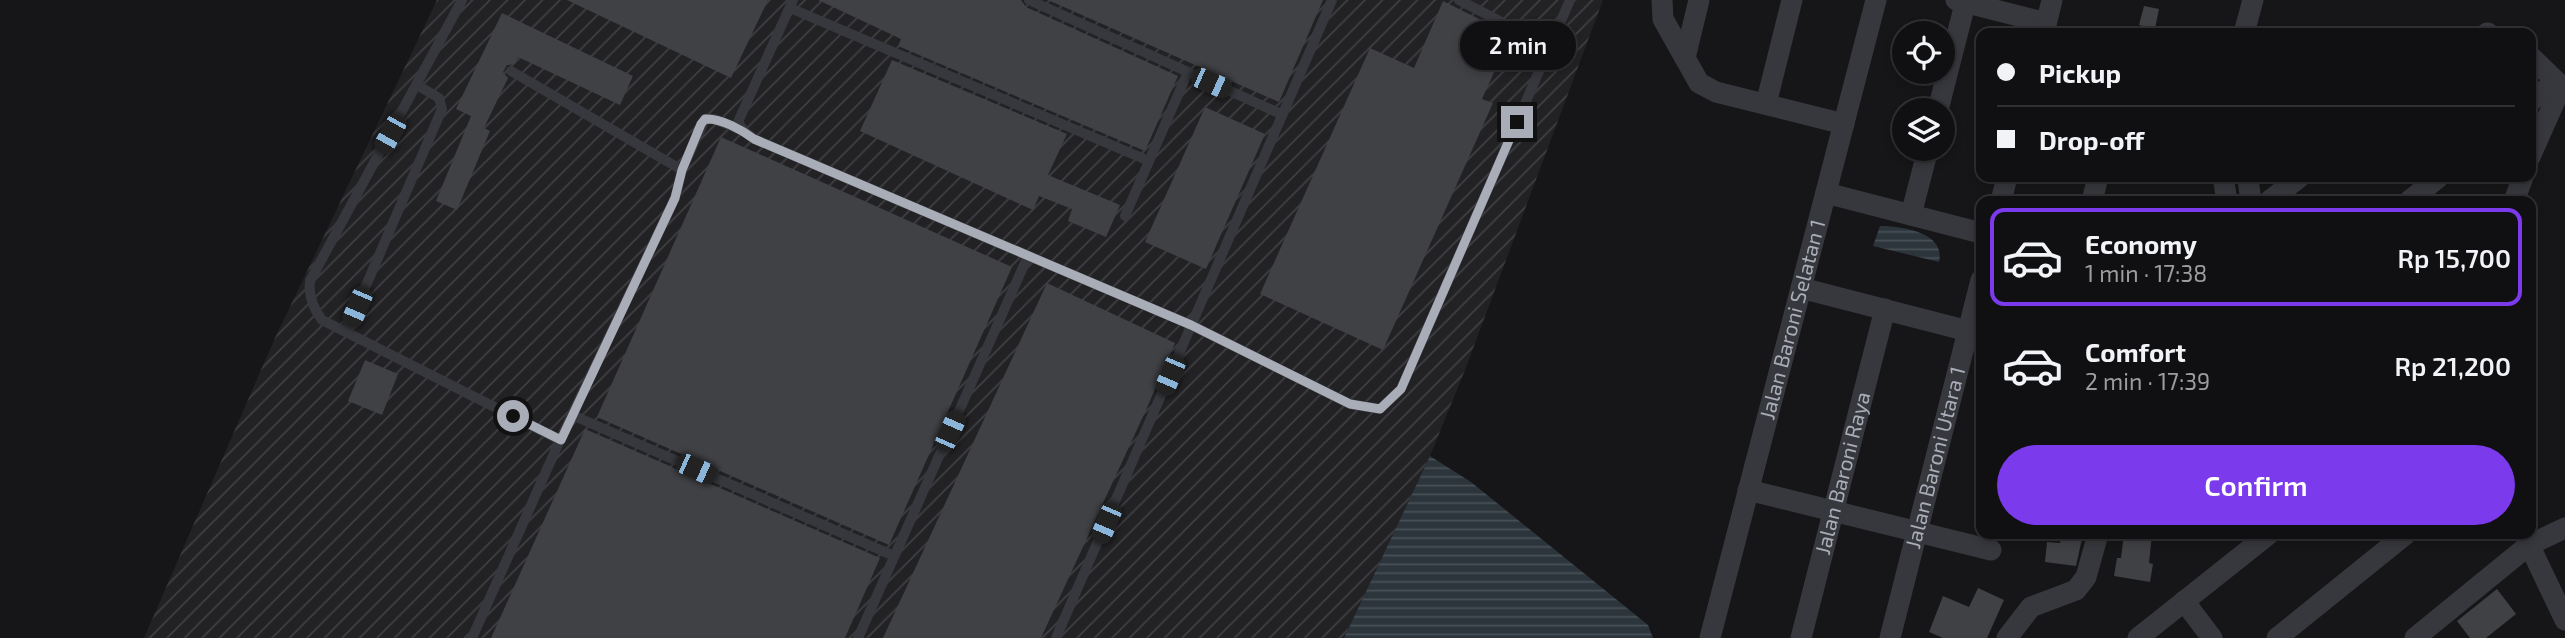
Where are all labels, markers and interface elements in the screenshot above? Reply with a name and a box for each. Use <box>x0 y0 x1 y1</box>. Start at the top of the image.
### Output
callout: 2 min <box>1459 20 1575 69</box>
map controls <box>1892 21 1955 161</box>
button: locate <box>1892 21 1955 84</box>
text: 2 min <box>1489 31 1547 59</box>
text: Pickup <box>2039 57 2121 88</box>
car <box>1188 65 1235 101</box>
button: layers <box>1892 98 1955 161</box>
route end <box>1501 106 1533 138</box>
car <box>371 111 410 157</box>
text: Drop-off <box>2039 124 2144 155</box>
street label: Jalan Baroni Selatan 1 <box>1753 217 1829 422</box>
icon: car <box>2001 226 2064 289</box>
text: Economy <box>2085 228 2197 259</box>
text: Rp 15,700 <box>2397 242 2511 273</box>
text: 1 min · 17:38 <box>2085 259 2207 287</box>
car <box>340 284 375 330</box>
icon: car <box>2001 334 2064 397</box>
text: Comfort <box>2085 336 2186 367</box>
text: Rp 21,200 <box>2394 350 2511 381</box>
car <box>1153 352 1188 398</box>
street label: Jalan Baroni Utara 1 <box>1899 364 1969 551</box>
text: 2 min · 17:39 <box>2085 367 2210 395</box>
street label: Jalan Baroni Raya <box>1809 389 1874 557</box>
route start <box>497 400 529 432</box>
car <box>932 408 969 454</box>
button: Confirm <box>1997 445 2515 525</box>
car <box>673 451 720 487</box>
car <box>1089 500 1124 546</box>

